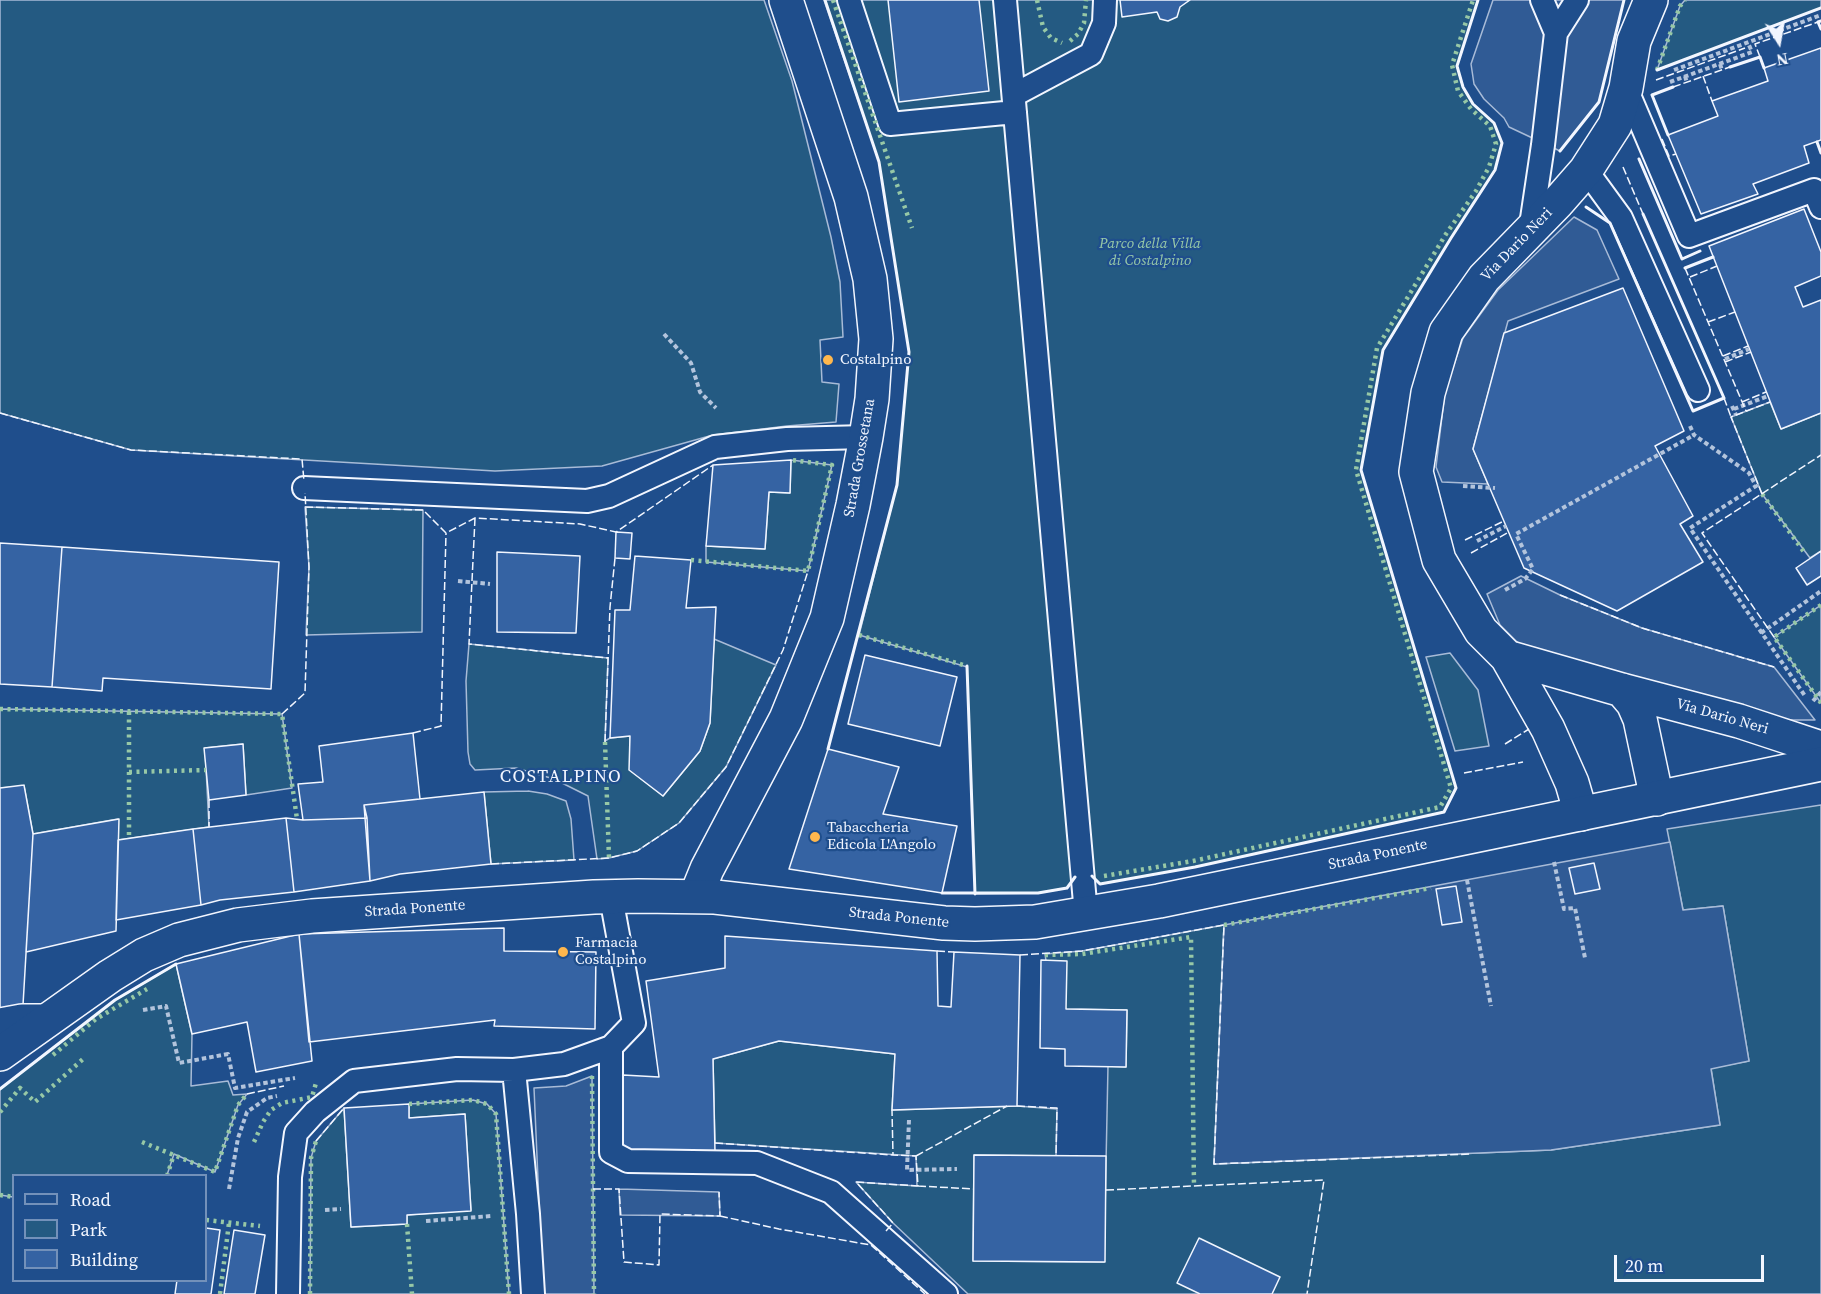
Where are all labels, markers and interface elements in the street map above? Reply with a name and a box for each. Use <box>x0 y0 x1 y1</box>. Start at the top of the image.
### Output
north arrow <box>1749 12 1809 72</box>
text: N <box>1775 48 1790 72</box>
street label: Via Dario Neri <box>1477 204 1557 286</box>
park label: Parco della Villa di Costalpino <box>1099 235 1201 270</box>
place label: Costalpino <box>840 351 911 369</box>
marker: Costalpino <box>821 353 835 367</box>
street label: Strada Grossetana <box>841 397 879 519</box>
street label: Via Dario Neri <box>1674 695 1770 739</box>
district label: COSTALPINO <box>500 766 622 788</box>
place label: Tabaccheria Edicola L'Angolo <box>827 819 936 854</box>
marker: Tabaccheria Edicola L'Angolo <box>808 830 822 844</box>
street label: Strada Ponente <box>1327 836 1429 874</box>
street label: Strada Ponente <box>364 897 466 921</box>
street label: Strada Ponente <box>848 904 950 932</box>
place label: Farmacia Costalpino <box>575 934 646 969</box>
marker: Farmacia Costalpino <box>556 945 570 959</box>
legend <box>12 1174 207 1282</box>
text: Road <box>70 1187 111 1212</box>
text: Park <box>70 1217 107 1242</box>
scale bar <box>1617 1243 1767 1281</box>
text: Building <box>70 1247 138 1272</box>
text: 20 m <box>1625 1253 1663 1278</box>

